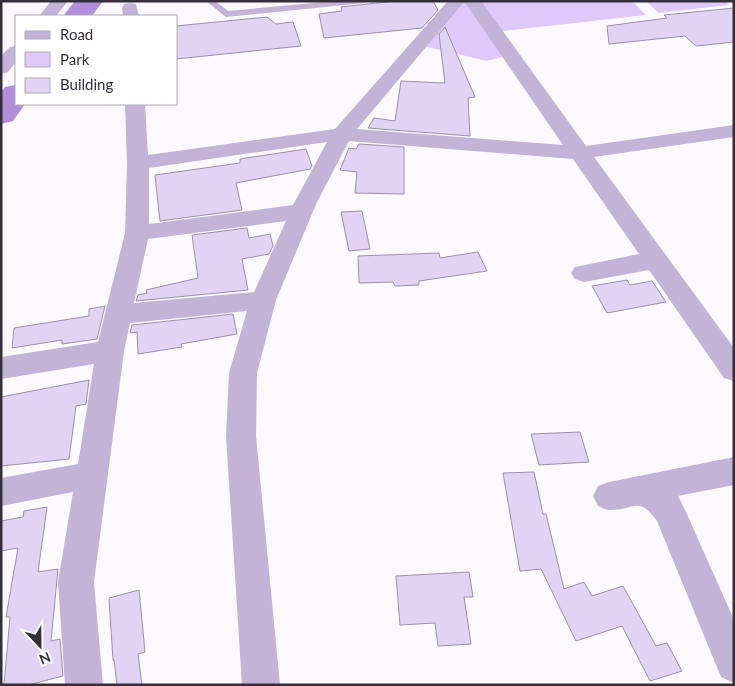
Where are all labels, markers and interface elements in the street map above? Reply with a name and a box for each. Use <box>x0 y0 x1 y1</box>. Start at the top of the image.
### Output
legend <box>15 15 178 105</box>
text: Road <box>60 25 93 43</box>
text: Park <box>60 50 90 68</box>
text: Building <box>60 75 113 93</box>
north arrow <box>15 621 65 671</box>
text: N <box>37 649 53 668</box>

